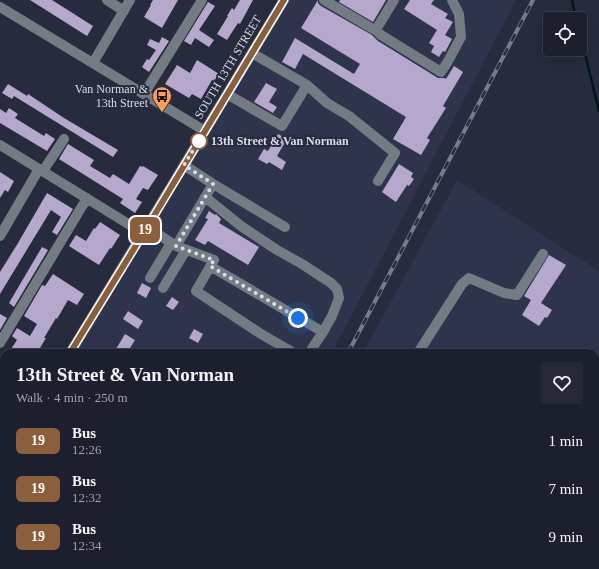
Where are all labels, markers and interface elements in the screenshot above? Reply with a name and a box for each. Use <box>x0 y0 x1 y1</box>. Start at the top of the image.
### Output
street label: SOUTH 13TH STREET <box>192 12 265 121</box>
map controls <box>543 12 587 56</box>
button: locate <box>543 12 587 56</box>
place label: Van Norman & 13th Street <box>75 82 149 110</box>
bus stop icon: Van Norman & 13th Street <box>151 85 173 113</box>
marker: 13th Street & Van Norman <box>190 132 208 150</box>
place label: 13th Street & Van Norman <box>211 134 349 148</box>
line badge: 19 <box>127 217 163 243</box>
text: 19 <box>138 222 152 237</box>
your location <box>288 308 308 328</box>
button: heart <box>541 362 583 404</box>
text: 13th Street & Van Norman <box>16 364 234 385</box>
text: Walk · 4 min · 250 m <box>16 390 128 405</box>
text: Bus <box>72 425 96 441</box>
text: 19 <box>31 433 45 448</box>
text: 1 min <box>548 433 583 449</box>
text: 12:26 <box>72 442 102 457</box>
text: Bus <box>72 473 96 489</box>
text: 19 <box>31 481 45 496</box>
text: 7 min <box>548 481 583 497</box>
text: 12:32 <box>72 490 102 505</box>
text: Bus <box>72 521 96 537</box>
text: 19 <box>31 529 45 544</box>
text: 9 min <box>548 529 583 545</box>
text: 12:34 <box>72 538 102 553</box>

